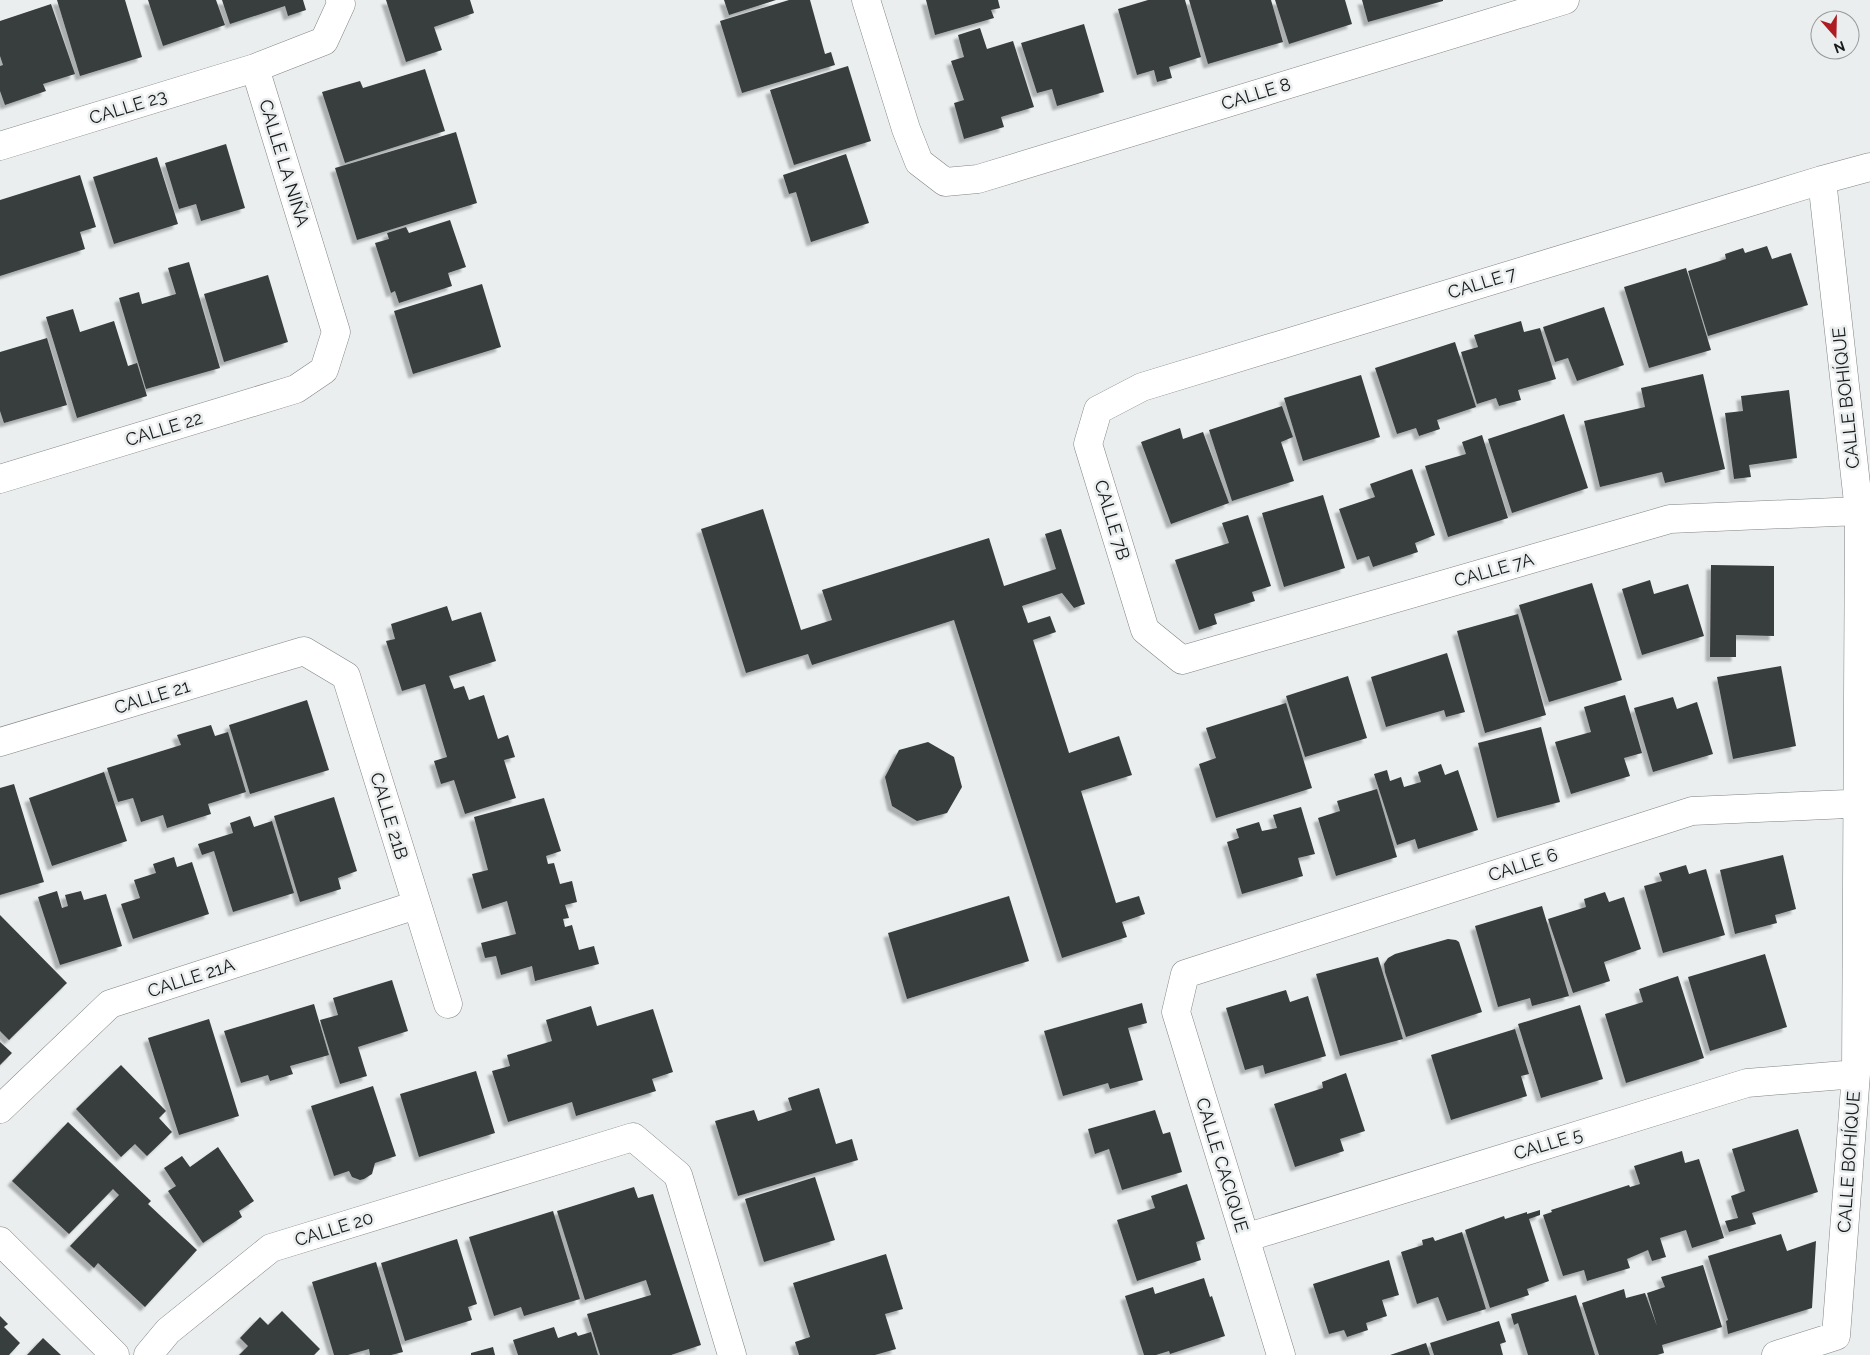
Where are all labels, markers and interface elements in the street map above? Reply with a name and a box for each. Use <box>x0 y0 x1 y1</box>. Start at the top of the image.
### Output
north arrow <box>1810 10 1860 60</box>
text: N <box>1832 38 1847 57</box>
street label: CALLE 8 <box>1219 73 1293 114</box>
street label: CALLE 23 <box>87 85 169 128</box>
street label: CALLE LA NIÑA <box>255 97 314 229</box>
street label: CALLE 7 <box>1445 262 1519 303</box>
street label: CALLE BOHÍQUE <box>1827 326 1863 470</box>
street label: CALLE 22 <box>123 407 205 450</box>
street label: CALLE 7B <box>1090 477 1135 562</box>
street label: CALLE 7A <box>1452 548 1536 591</box>
street label: CALLE 21 <box>112 675 192 718</box>
street label: CALLE 21B <box>366 770 413 862</box>
street label: CALLE 6 <box>1485 843 1560 886</box>
street label: CALLE 21A <box>145 954 237 1001</box>
street label: CALLE BOHÍQUE <box>1832 1090 1864 1234</box>
street label: CALLE CACIQUE <box>1192 1095 1253 1235</box>
street label: CALLE 5 <box>1511 1123 1585 1164</box>
street label: CALLE 20 <box>292 1207 376 1250</box>

